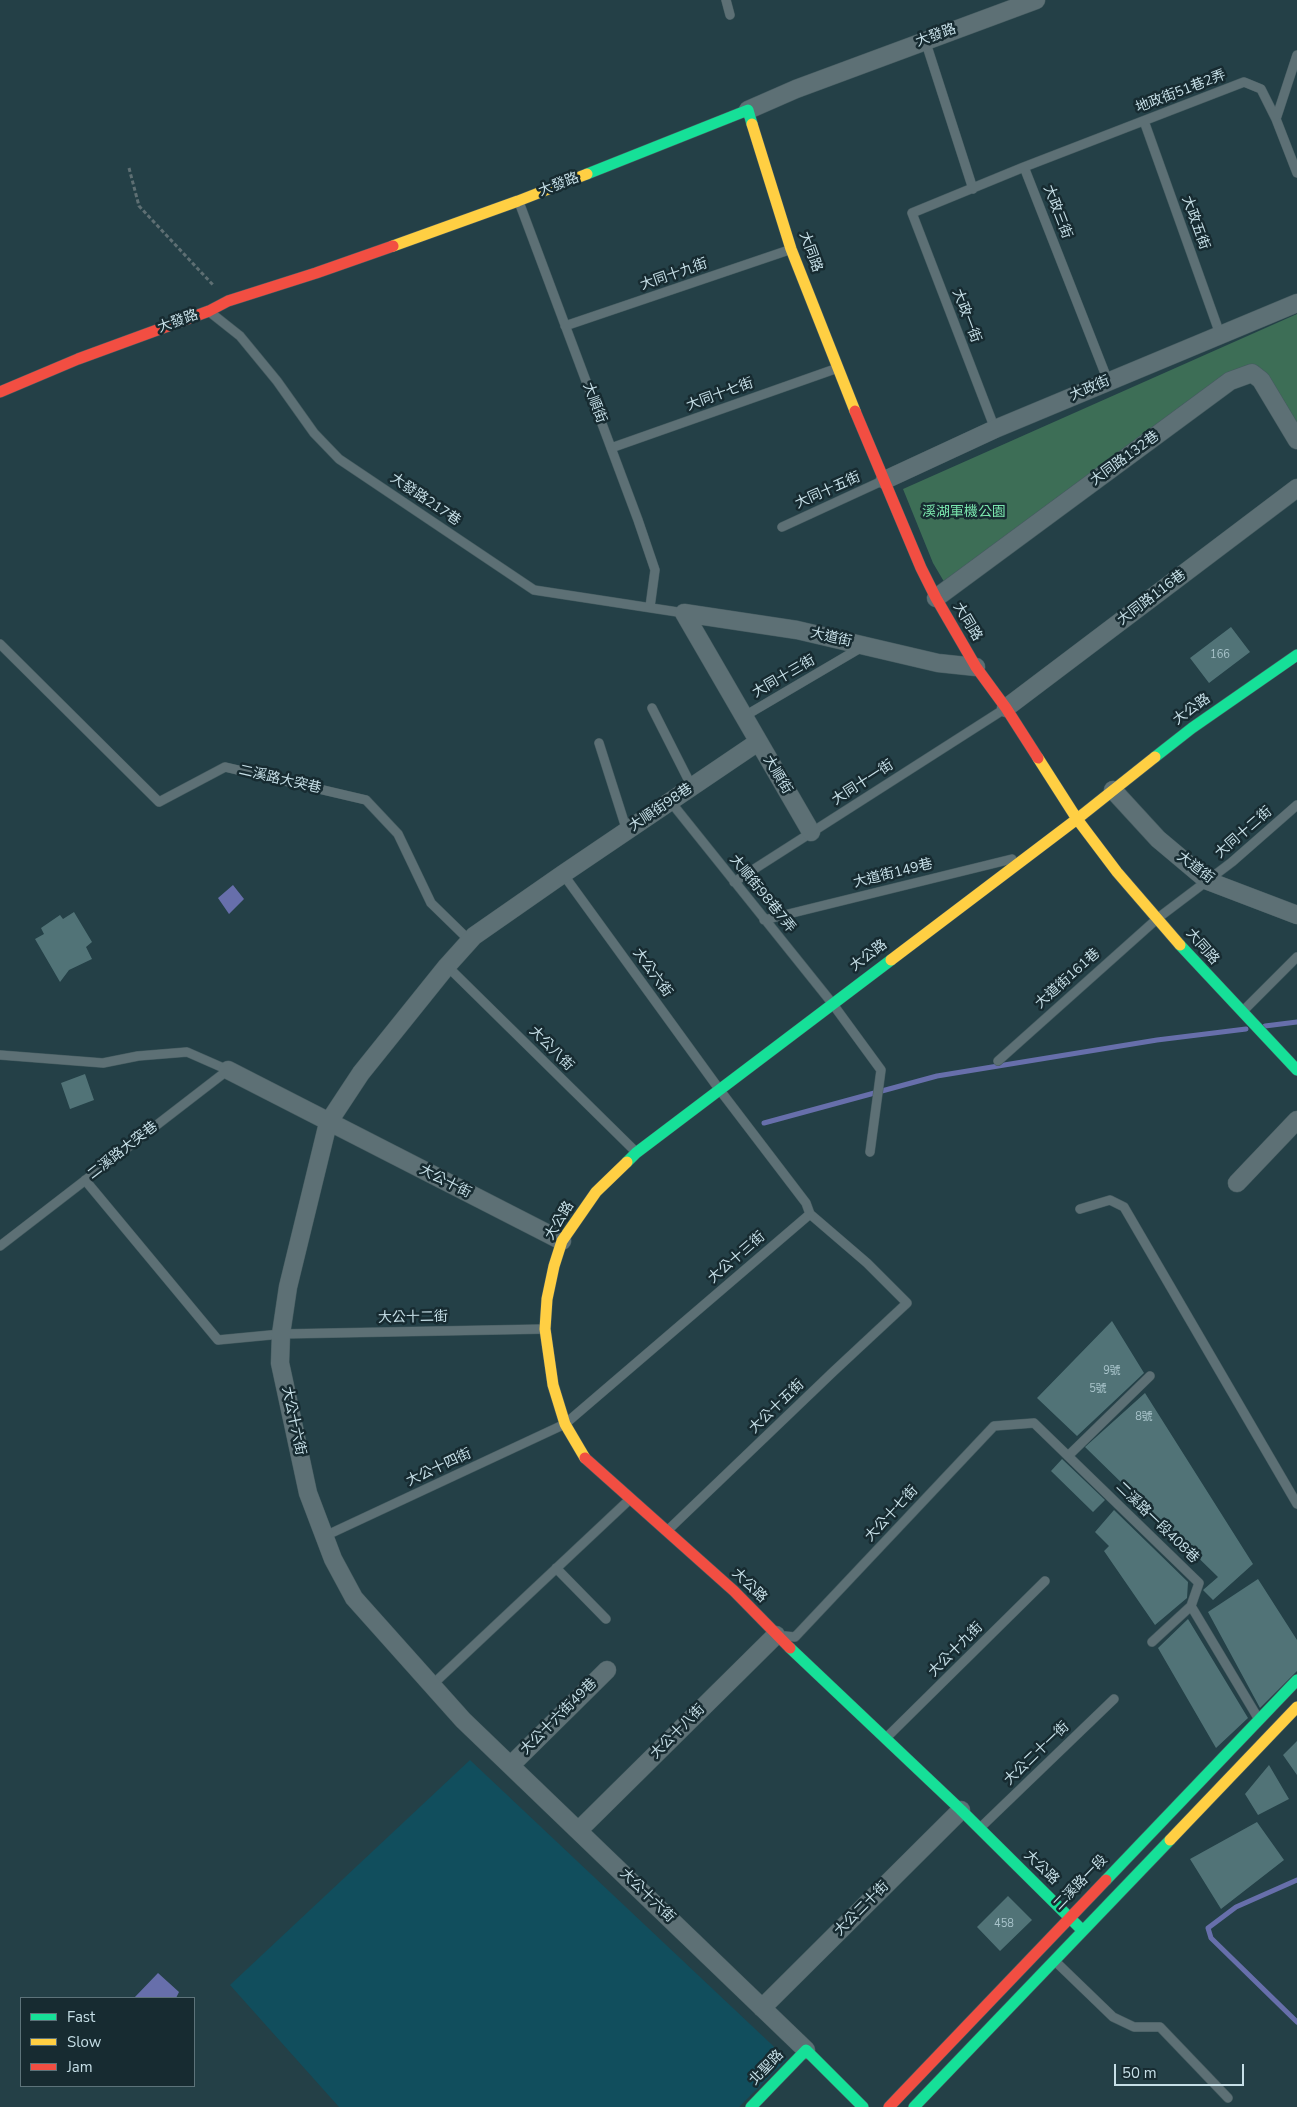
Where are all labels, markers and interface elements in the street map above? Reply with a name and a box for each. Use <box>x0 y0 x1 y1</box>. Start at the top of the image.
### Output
street label: 大發路 <box>913 21 959 51</box>
street label: 地政街51巷2弄 <box>1134 67 1228 117</box>
street label: 大發路 <box>536 170 582 200</box>
street label: 大政三街 <box>1039 183 1075 241</box>
street label: 大政五街 <box>1178 194 1212 252</box>
street label: 大同路 <box>795 229 825 275</box>
street label: 大同十九街 <box>638 256 710 294</box>
street label: 大政一街 <box>948 287 984 345</box>
street label: 大發路 <box>155 307 201 337</box>
street label: 大政街 <box>1067 373 1113 405</box>
street label: 大同十七街 <box>684 375 756 415</box>
street label: 大順街 <box>579 380 609 426</box>
street label: 大同路132巷 <box>1087 428 1163 490</box>
street label: 大同十五街 <box>793 469 863 513</box>
street label: 大發路217巷 <box>387 470 463 530</box>
park label: 溪湖軍機公園 <box>922 505 1006 521</box>
street label: 大同路116巷 <box>1115 567 1189 629</box>
street label: 大同路 <box>949 600 985 644</box>
street label: 大道街 <box>809 625 853 651</box>
house number: 166 <box>1210 648 1230 662</box>
street label: 大同十三街 <box>749 652 819 702</box>
street label: 大公路 <box>1170 691 1214 729</box>
street label: 大順街 <box>759 753 795 797</box>
street label: 大同十一街 <box>829 757 897 809</box>
street label: 二溪路大突巷 <box>237 762 323 798</box>
street label: 大順街98巷 <box>626 781 696 835</box>
street label: 大同十二街 <box>1212 804 1276 862</box>
street label: 大道街 <box>1173 849 1217 887</box>
street label: 大順街98巷7弄 <box>726 852 798 936</box>
street label: 大道街149巷 <box>852 856 934 892</box>
street label: 大同路 <box>1182 926 1222 968</box>
street label: 大公路 <box>847 937 891 975</box>
street label: 大公六街 <box>629 945 675 1001</box>
street label: 大道街161巷 <box>1032 946 1104 1012</box>
street label: 大公八街 <box>525 1023 577 1075</box>
street label: 二溪路大突巷 <box>85 1119 161 1183</box>
street label: 大公十街 <box>416 1162 474 1202</box>
street label: 大公路 <box>542 1199 578 1243</box>
street label: 大公十三街 <box>705 1229 769 1287</box>
street label: 大公十二街 <box>378 1309 448 1327</box>
house number: 9號 <box>1103 1364 1121 1378</box>
street label: 大公十五街 <box>746 1377 808 1437</box>
house number: 5號 <box>1089 1382 1107 1396</box>
street label: 大公十六街 <box>278 1385 308 1457</box>
house number: 8號 <box>1135 1410 1153 1424</box>
street label: 大公十四街 <box>404 1446 474 1490</box>
street label: 二溪路一段408巷 <box>1112 1479 1202 1567</box>
street label: 大公十七街 <box>862 1483 922 1545</box>
street label: 大公路 <box>728 1565 770 1607</box>
street label: 大公十九街 <box>925 1619 987 1681</box>
street label: 大公十六街49巷 <box>517 1675 601 1759</box>
street label: 大公十八街 <box>647 1701 709 1763</box>
street label: 大公二十一街 <box>1001 1719 1073 1789</box>
street label: 大公路 <box>1020 1847 1062 1889</box>
street label: 二溪路一段 <box>1051 1852 1111 1914</box>
street label: 大公十六街 <box>616 1866 678 1926</box>
street label: 大公二十街 <box>831 1878 893 1940</box>
house number: 458 <box>994 1917 1014 1931</box>
legend <box>20 1997 195 2087</box>
text: Fast <box>67 2007 95 2027</box>
text: Slow <box>67 2032 101 2052</box>
street label: 北聖路 <box>746 2047 788 2089</box>
scale bar <box>1117 2054 1247 2086</box>
text: Jam <box>67 2057 93 2077</box>
text: 50 m <box>1122 2063 1157 2083</box>

